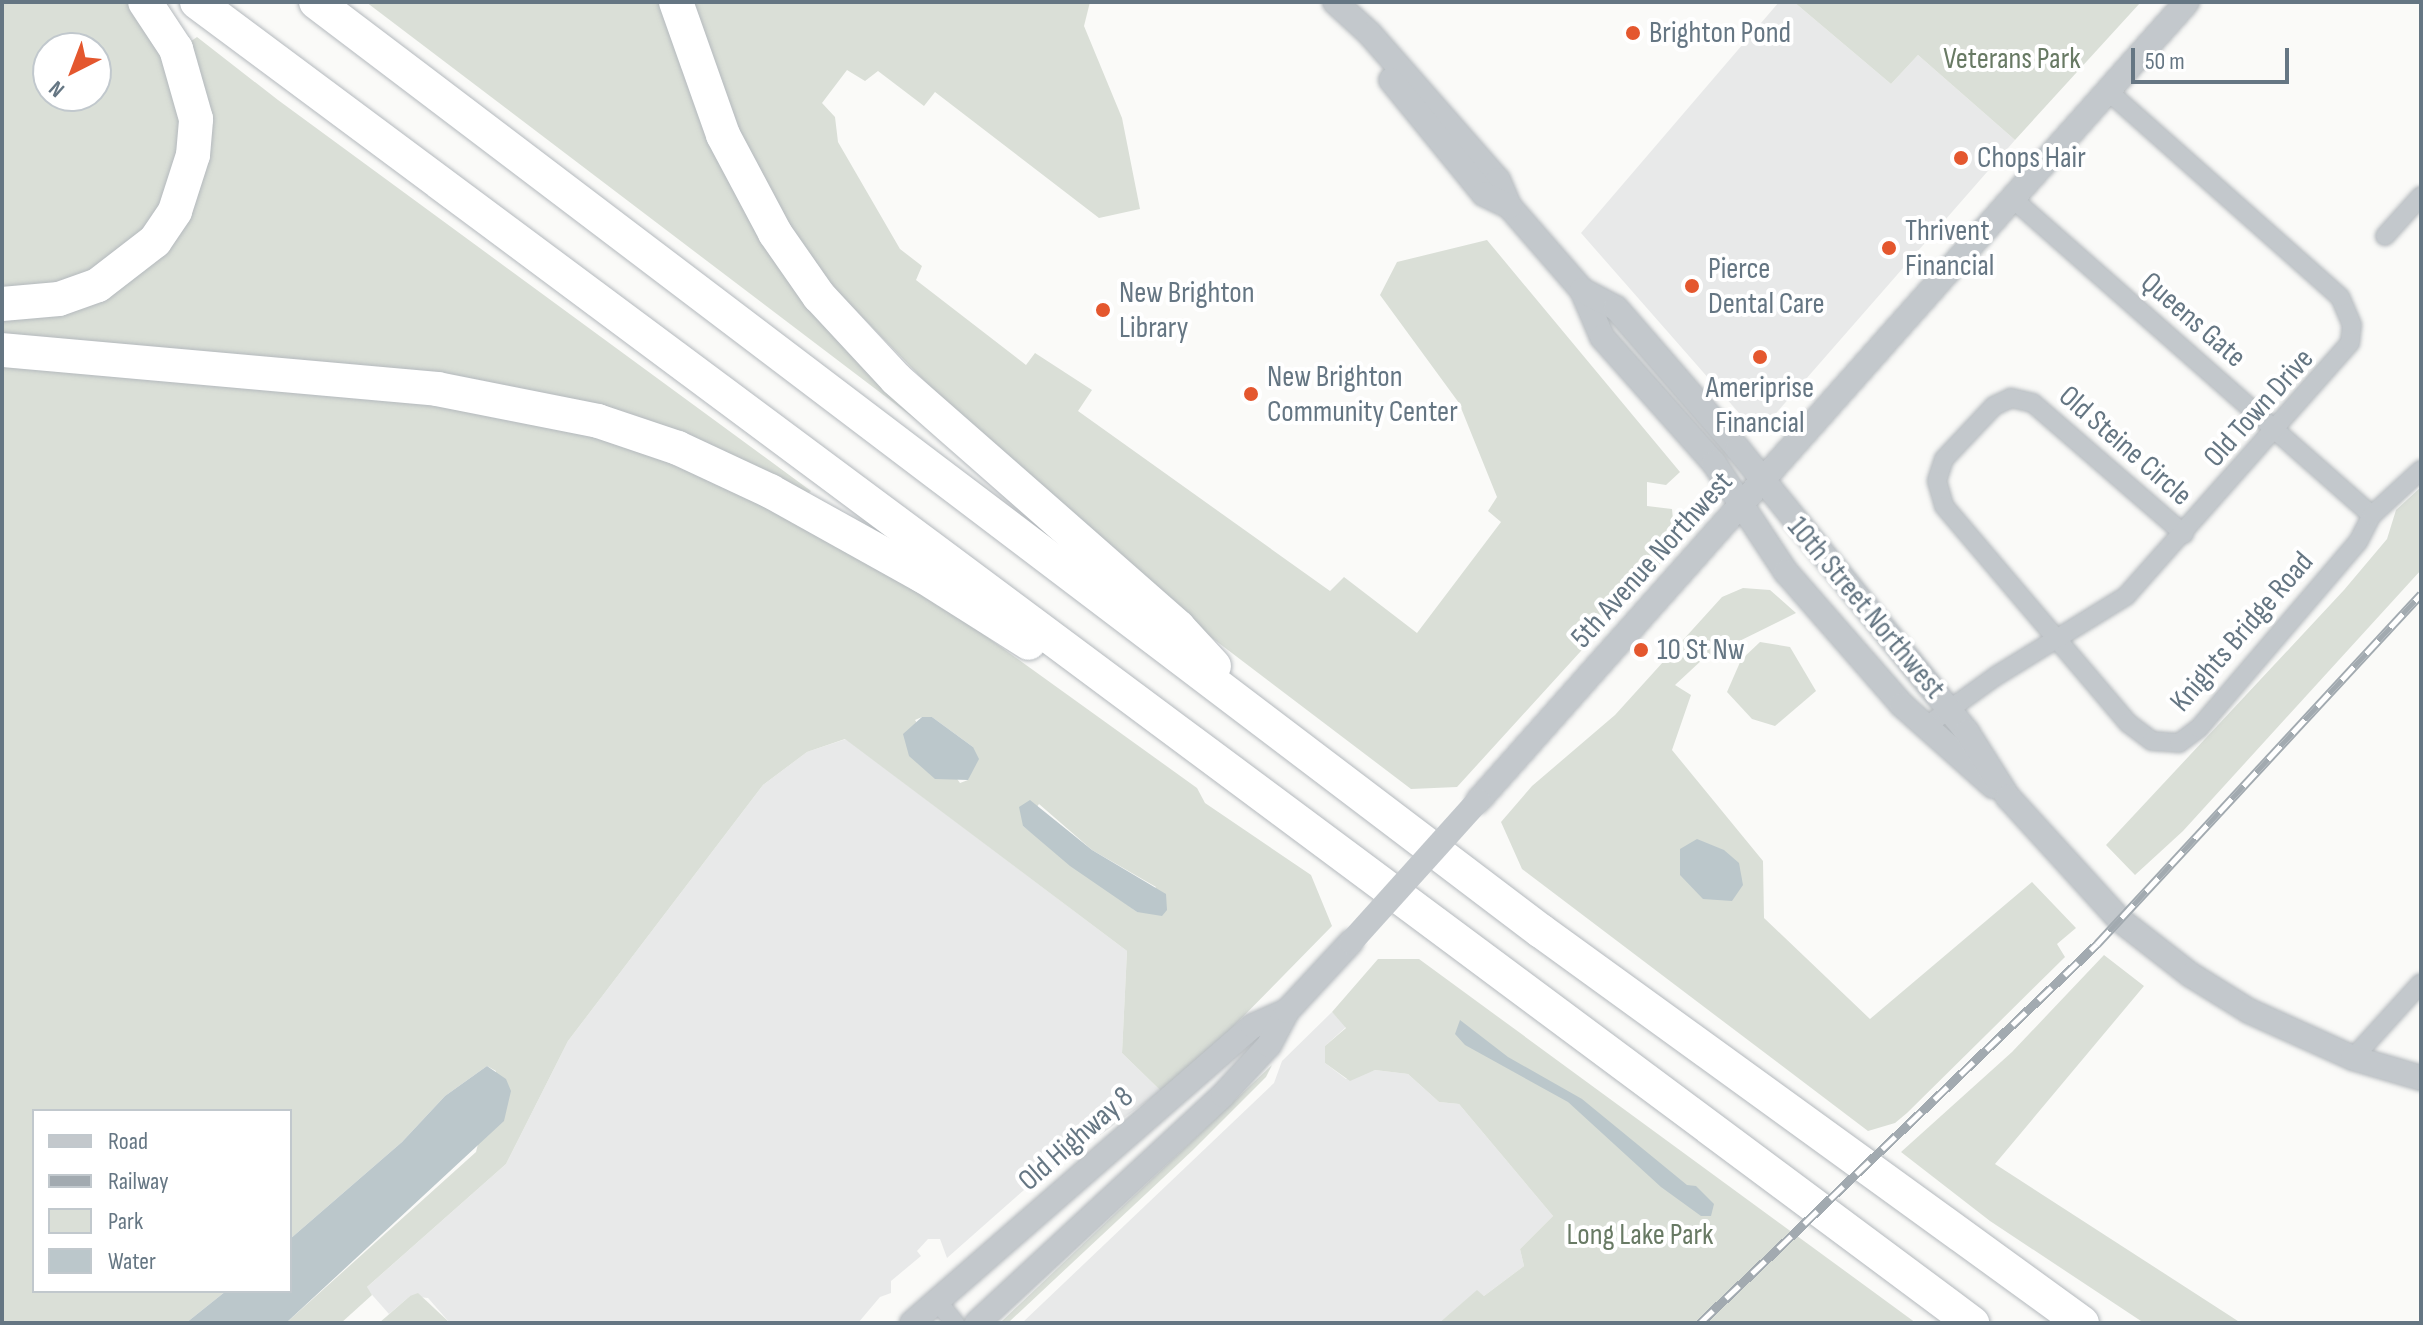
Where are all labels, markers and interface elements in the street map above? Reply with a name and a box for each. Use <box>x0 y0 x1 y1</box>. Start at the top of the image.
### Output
place label: Brighton Pond <box>1649 15 1791 51</box>
marker: Brighton Pond <box>1624 24 1642 42</box>
north arrow <box>32 32 112 112</box>
scale bar <box>2135 32 2293 82</box>
park label: Veterans Park <box>1943 41 2081 77</box>
text: 50 m <box>2145 47 2185 76</box>
text: N <box>44 75 70 103</box>
place label: Chops Hair <box>1977 140 2086 176</box>
marker: Chops Hair <box>1952 149 1970 167</box>
place label: Thrivent Financial <box>1905 213 1994 284</box>
marker: Thrivent Financial <box>1880 239 1898 257</box>
place label: Pierce Dental Care <box>1708 251 1825 322</box>
street label: Queens Gate <box>2133 265 2253 375</box>
place label: New Brighton Library <box>1119 275 1255 346</box>
marker: Pierce Dental Care <box>1683 277 1701 295</box>
marker: New Brighton Library <box>1094 301 1112 319</box>
street label: Old Town Drive <box>2196 341 2322 475</box>
marker: Ameriprise Financial <box>1751 348 1769 366</box>
place label: New Brighton Community Center <box>1267 359 1458 430</box>
place label: Ameriprise Financial <box>1706 370 1814 440</box>
street label: Old Steine Circle <box>2051 378 2199 514</box>
marker: New Brighton Community Center <box>1242 385 1260 403</box>
street label: 5th Avenue Northwest <box>1564 465 1740 655</box>
street label: 10th Street Northwest <box>1780 510 1952 706</box>
street label: Knights Bridge Road <box>2163 545 2321 719</box>
place label: 10 St Nw <box>1657 632 1745 668</box>
marker: 10 St Nw <box>1632 641 1650 659</box>
street label: Old Highway 8 <box>1011 1079 1141 1199</box>
legend <box>32 1109 292 1293</box>
text: Road <box>108 1127 148 1156</box>
text: Railway <box>108 1167 168 1196</box>
text: Park <box>108 1207 143 1236</box>
park label: Long Lake Park <box>1566 1217 1714 1253</box>
text: Water <box>108 1247 156 1276</box>

